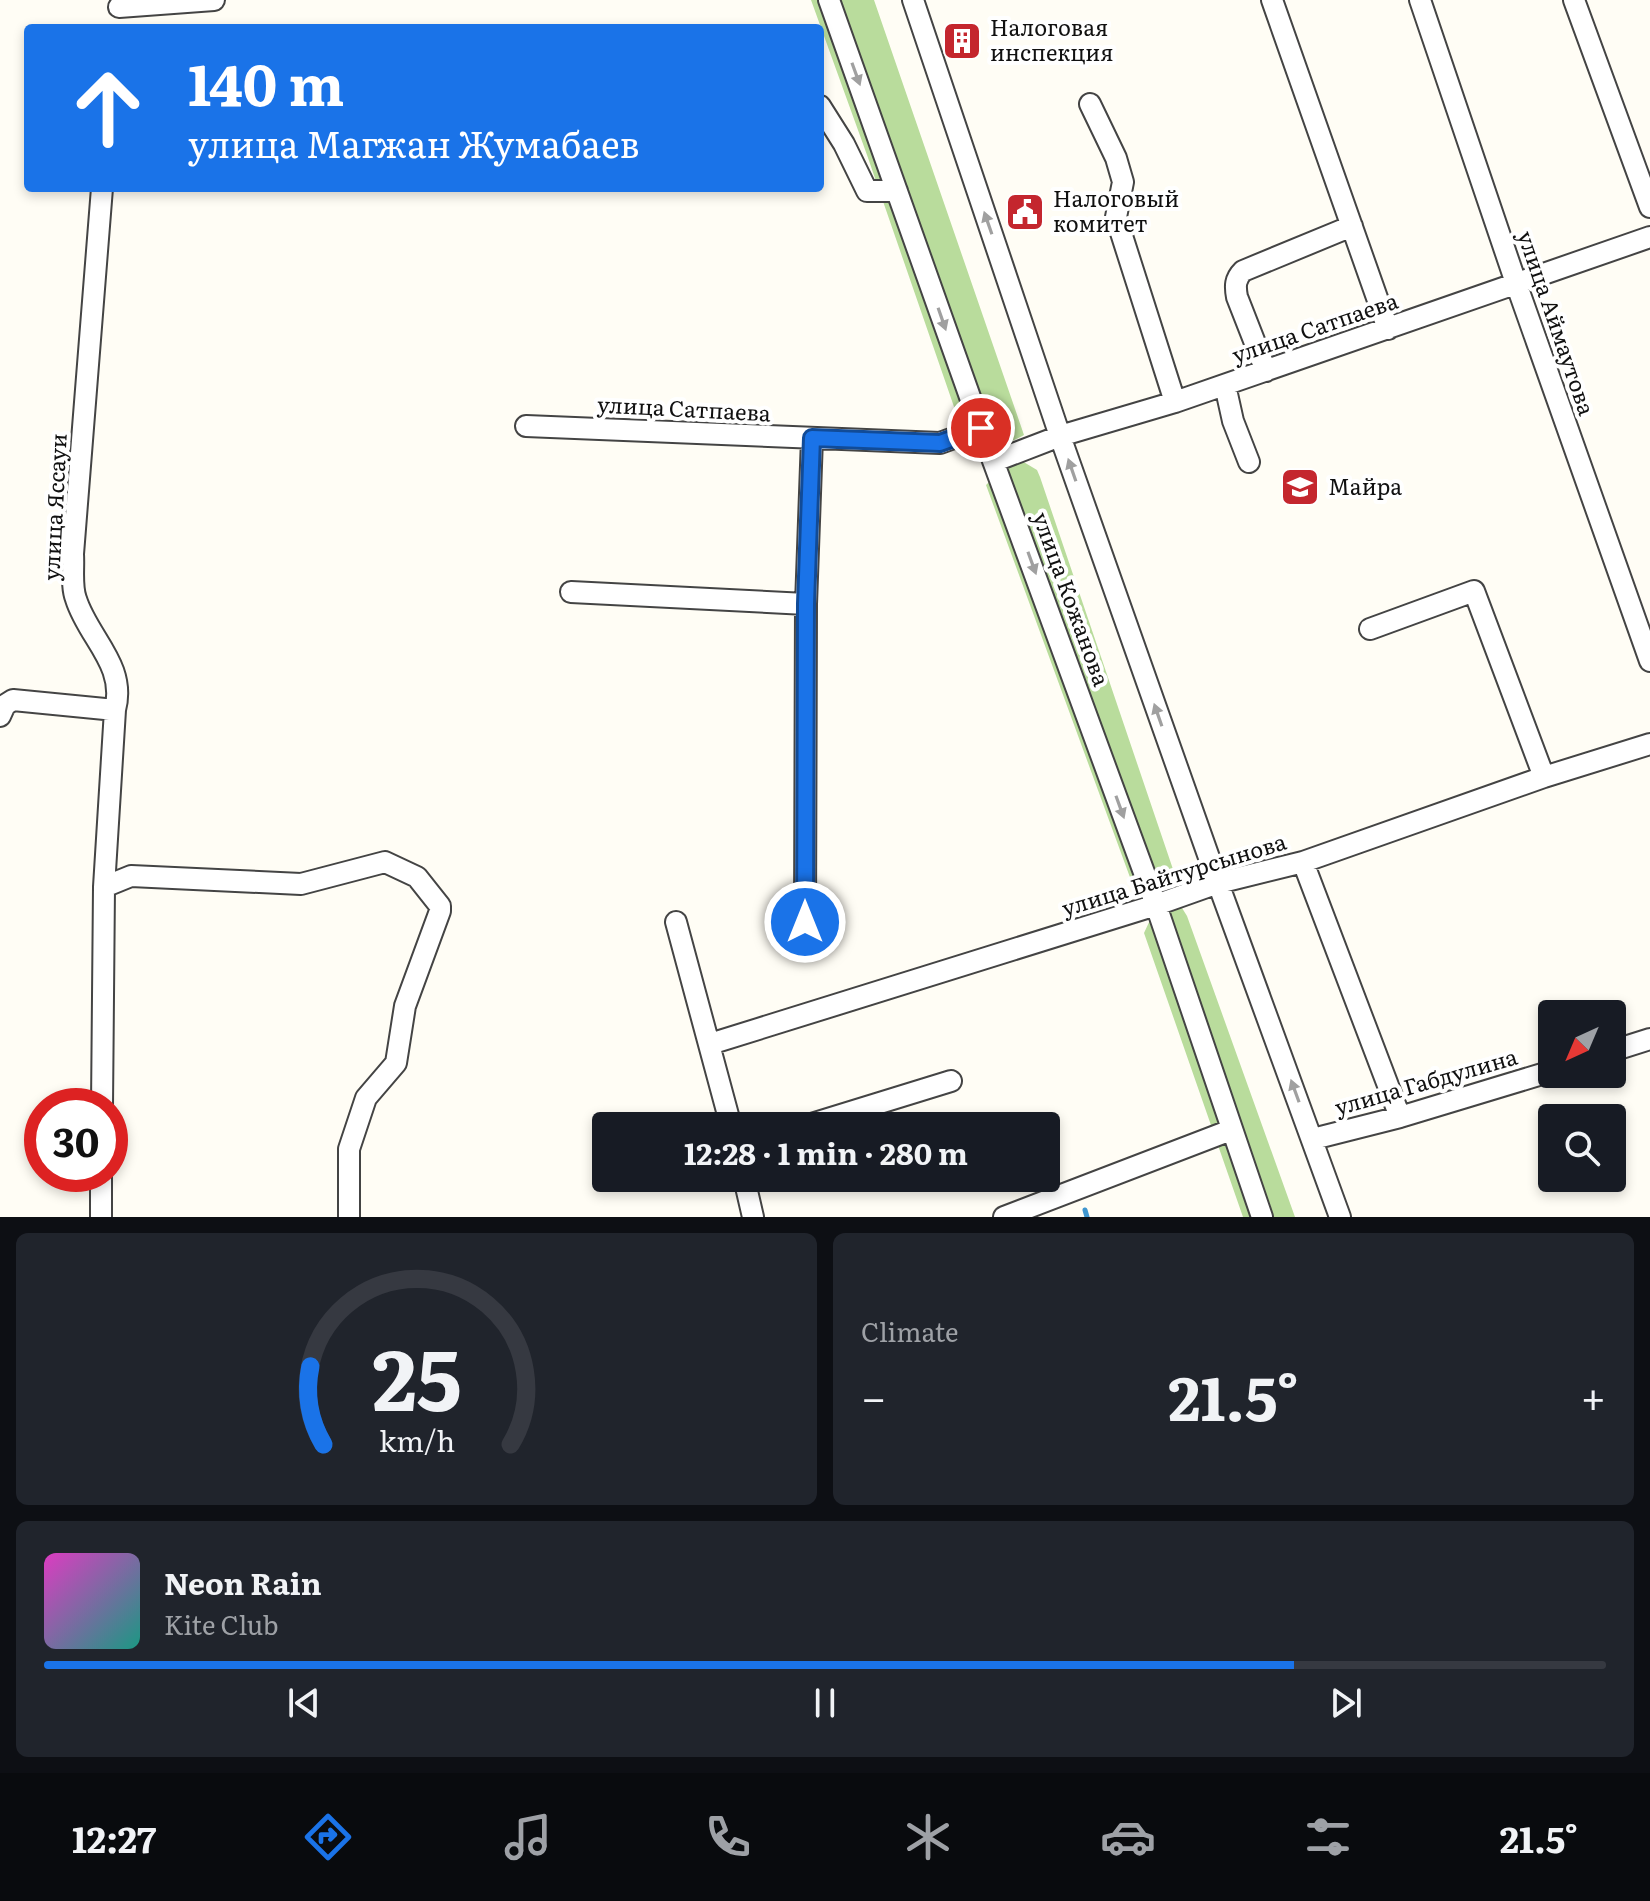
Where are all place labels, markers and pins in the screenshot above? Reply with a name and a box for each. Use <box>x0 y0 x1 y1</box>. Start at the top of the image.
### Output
place label: Налоговая инспекция <box>990 10 1114 68</box>
building icon: Налоговая инспекция <box>941 20 983 62</box>
place label: Налоговый комитет <box>1053 181 1179 239</box>
public building icon: Налоговый комитет <box>1004 191 1046 233</box>
pin <box>947 394 1015 462</box>
school or university icon: Майра <box>1279 466 1321 508</box>
place label: Майра <box>1328 469 1402 502</box>

